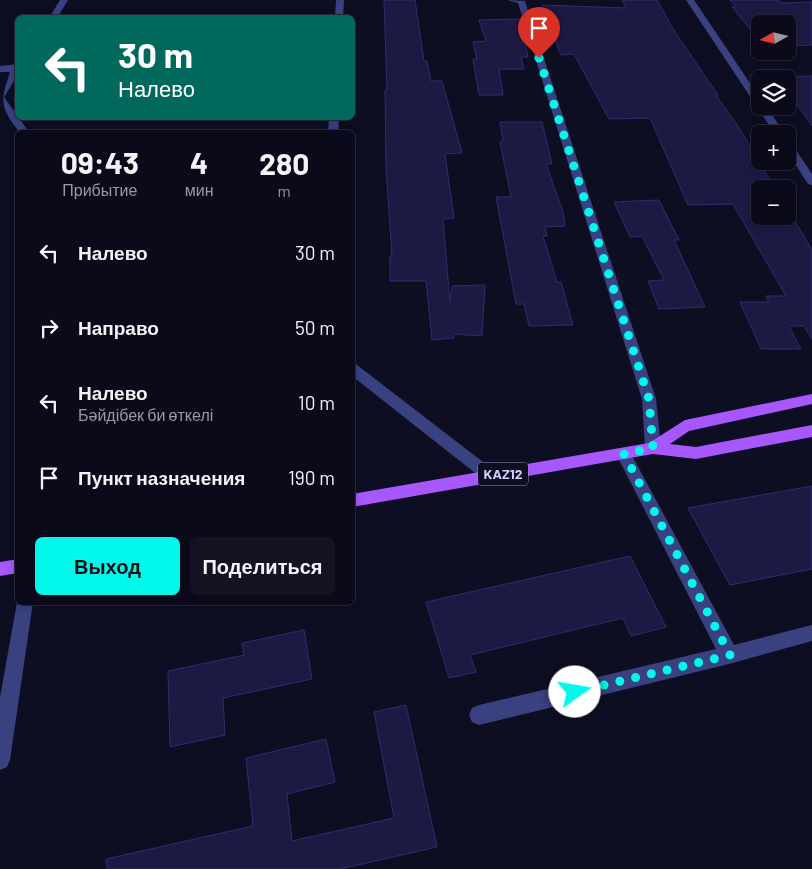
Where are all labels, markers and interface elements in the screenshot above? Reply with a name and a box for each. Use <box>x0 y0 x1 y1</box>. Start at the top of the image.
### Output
pin <box>518 7 560 58</box>
icon: arrive <box>525 14 553 42</box>
north arrow <box>751 15 796 60</box>
map controls <box>751 15 796 225</box>
text: 30 m <box>118 33 193 75</box>
icon: left <box>35 35 100 100</box>
button: layers <box>751 70 796 115</box>
text: Налево <box>118 75 195 101</box>
button: + <box>751 125 796 170</box>
text: 09:43 <box>61 144 139 180</box>
text: 4 <box>190 144 208 180</box>
text: 280 <box>259 145 309 181</box>
text: Прибытие <box>62 180 137 199</box>
text: мин <box>185 180 213 199</box>
button: − <box>751 180 796 225</box>
text: m <box>278 181 291 200</box>
icon: left <box>35 239 63 267</box>
text: Налево <box>78 241 148 264</box>
text: 30 m <box>295 241 335 264</box>
icon: right <box>35 314 63 342</box>
text: Направо <box>78 316 159 339</box>
text: 50 m <box>295 316 335 339</box>
text: Налево <box>78 381 148 404</box>
icon: left <box>35 389 63 417</box>
text: 10 m <box>298 391 335 414</box>
text: Бәйдібек би өткелі <box>78 405 213 424</box>
road number: KAZ12 <box>478 462 528 486</box>
icon: arrive <box>35 464 63 492</box>
text: Пункт назначения <box>78 466 245 489</box>
text: 190 m <box>288 466 335 489</box>
button: Выход <box>35 537 180 595</box>
button: Поделиться <box>190 537 335 595</box>
position arrow <box>548 665 600 717</box>

